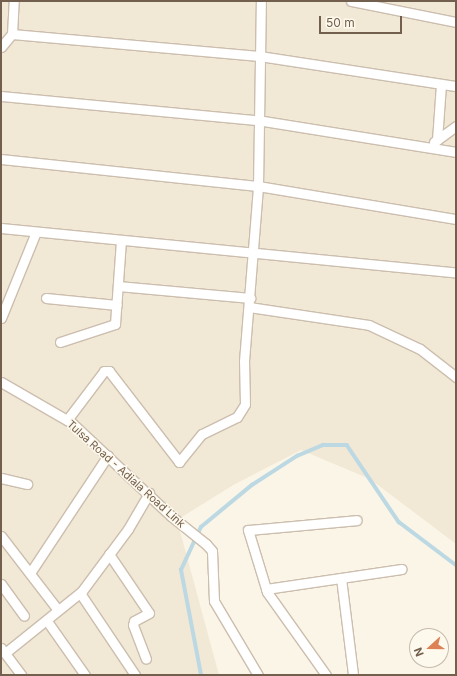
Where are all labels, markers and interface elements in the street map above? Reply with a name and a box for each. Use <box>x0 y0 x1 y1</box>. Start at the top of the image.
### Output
scale bar <box>321 8 404 34</box>
text: 50 m <box>326 15 355 30</box>
street label: Tulsa Road - Adiala Road Link <box>64 417 188 531</box>
north arrow <box>409 628 449 668</box>
text: N <box>411 646 427 658</box>

